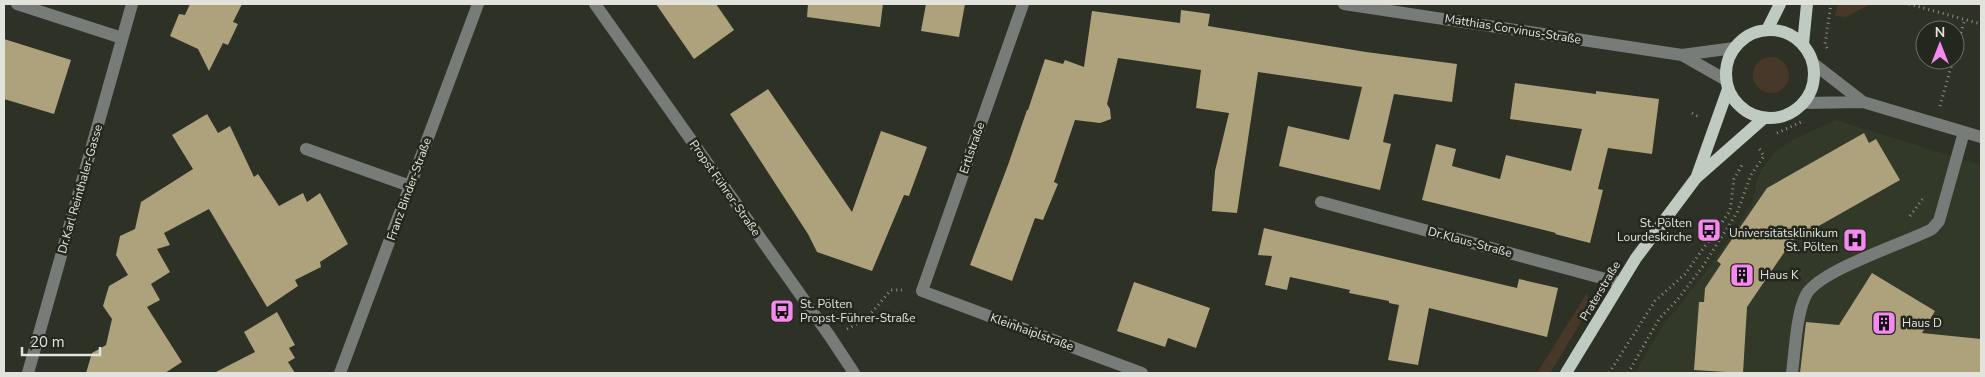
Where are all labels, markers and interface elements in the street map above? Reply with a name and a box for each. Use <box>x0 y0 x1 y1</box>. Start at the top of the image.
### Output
street label: Matthias Corvinus-Straße <box>1444 10 1582 48</box>
north arrow <box>1915 20 1965 70</box>
text: N <box>1935 23 1945 42</box>
street label: Ertlstraße <box>956 120 988 176</box>
street label: Dr.Karl Reinthaler-Gasse <box>54 123 106 255</box>
street label: Franz Binder-Straße <box>383 135 435 243</box>
street label: Propst Führer-Straße <box>686 137 764 239</box>
place label: St. Pölten Lourdeskirche <box>1617 215 1692 245</box>
bus stop icon: St. Pölten Lourdeskirche <box>1696 217 1722 243</box>
street label: Dr.Klaus-Straße <box>1426 223 1514 261</box>
place label: Universitätsklinikum St. Pölten <box>1729 225 1838 255</box>
hospital icon: Universitätsklinikum St. Pölten <box>1842 227 1868 253</box>
street label: Praterstraße <box>1576 258 1624 324</box>
building icon: Haus K <box>1729 262 1755 288</box>
place label: Haus K <box>1760 267 1799 283</box>
place label: St. Pölten Propst-Führer-Straße <box>800 296 916 326</box>
bus stop icon: St. Pölten Propst-Führer-Straße <box>769 298 795 324</box>
street label: Kleinhaiplstraße <box>988 309 1076 355</box>
building icon: Haus D <box>1871 310 1897 336</box>
place label: Haus D <box>1902 315 1942 331</box>
scale bar <box>22 324 100 356</box>
text: 20 m <box>30 332 65 352</box>

